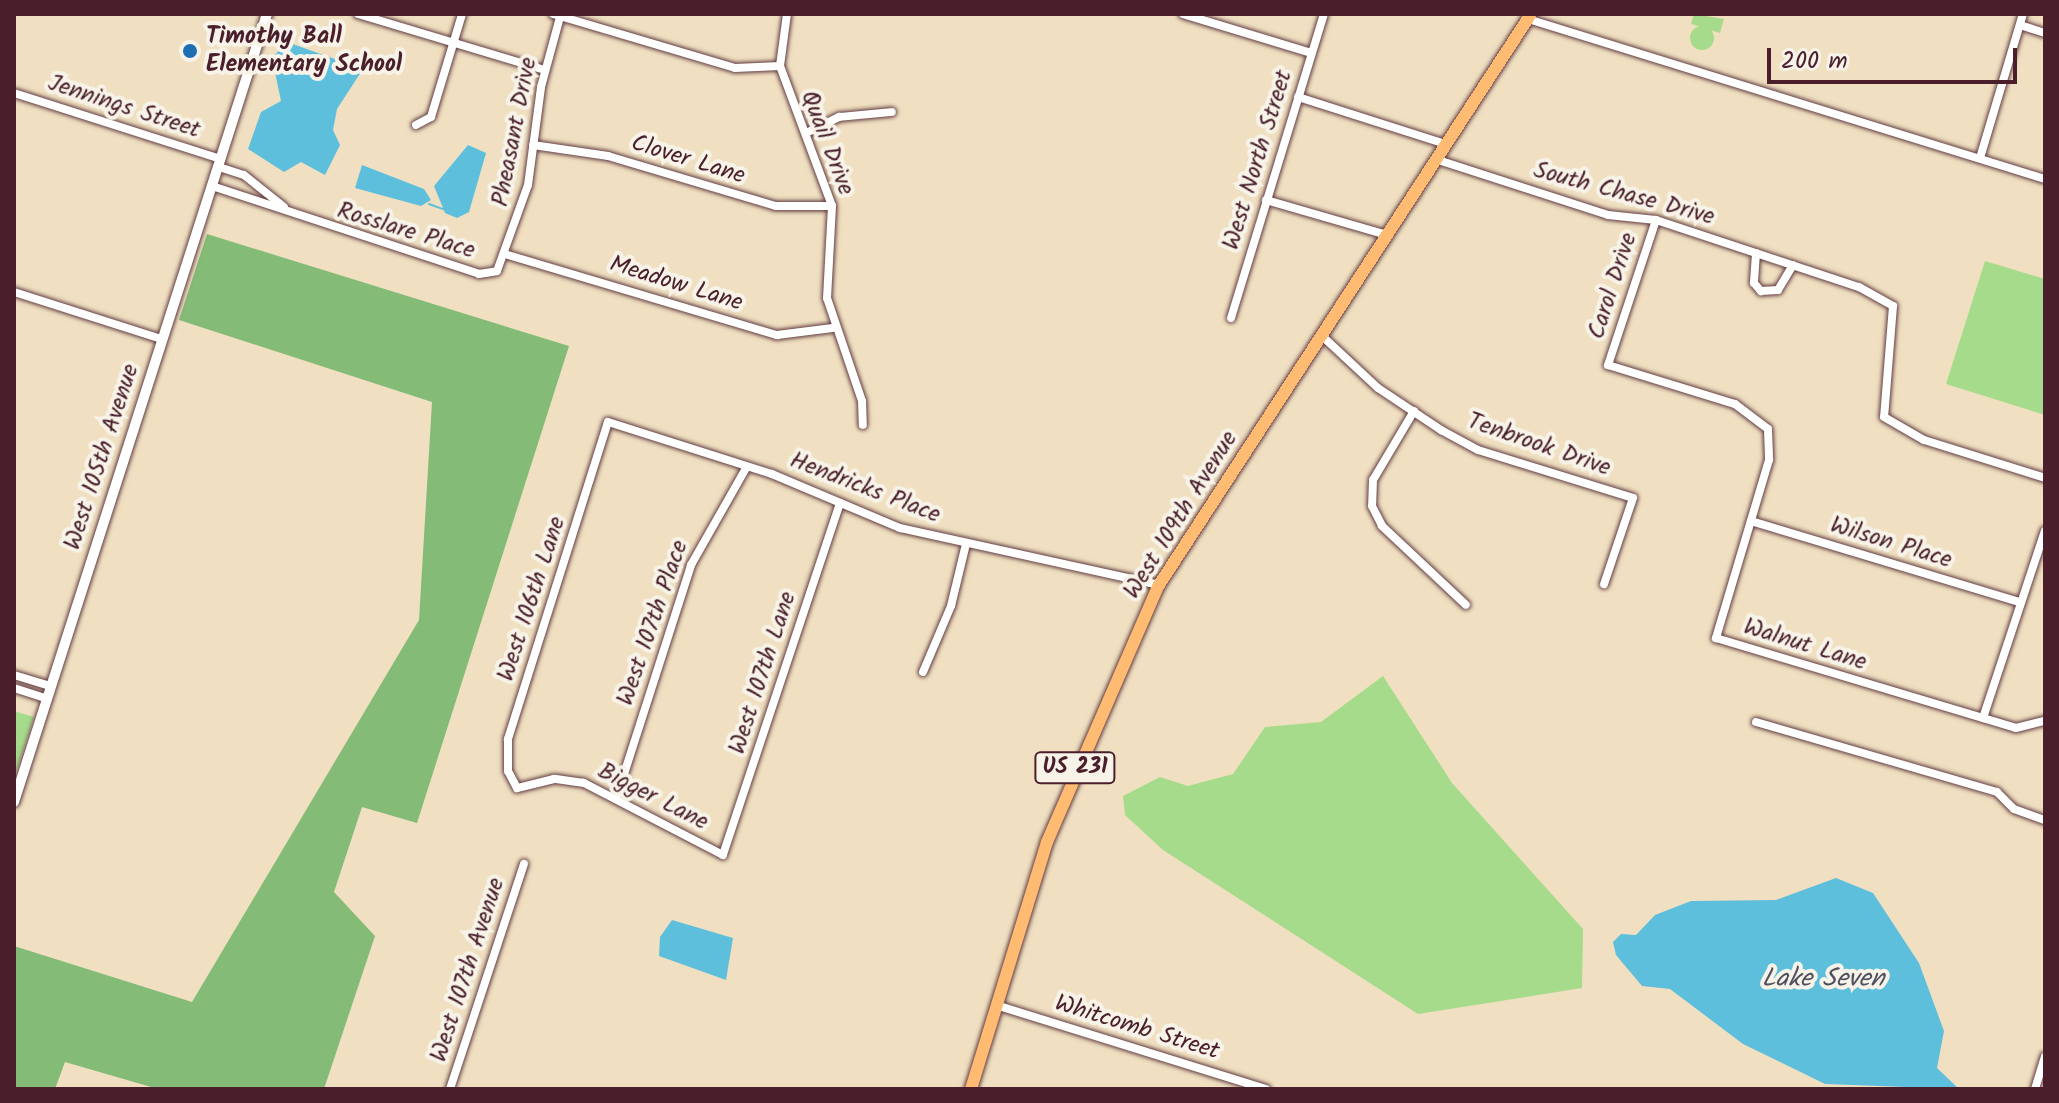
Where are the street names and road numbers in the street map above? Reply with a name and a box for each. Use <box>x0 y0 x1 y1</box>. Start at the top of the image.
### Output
street label: Pheasant Drive <box>486 55 544 209</box>
street label: West North Street <box>1217 67 1299 253</box>
street label: Jennings Street <box>44 69 204 145</box>
street label: Quail Drive <box>794 87 860 199</box>
street label: Clover Lane <box>628 129 748 191</box>
street label: South Chase Drive <box>1530 156 1718 232</box>
street label: Rosslare Place <box>334 196 478 266</box>
street label: Carol Drive <box>1582 229 1644 343</box>
street label: Meadow Lane <box>606 250 746 318</box>
street label: West 105th Avenue <box>58 361 146 553</box>
street label: Tenbrook Drive <box>1464 407 1614 483</box>
street label: West 109th Avenue <box>1118 426 1244 604</box>
street label: Hendricks Place <box>786 446 944 530</box>
street label: Wilson Place <box>1827 511 1955 575</box>
street label: West 106th Lane <box>492 513 572 685</box>
street label: West 107th Place <box>611 537 695 709</box>
street label: West 107th Lane <box>723 588 803 758</box>
street label: Walnut Lane <box>1740 613 1870 677</box>
road number: US 231 <box>1033 750 1117 786</box>
street label: Bigger Lane <box>593 757 713 837</box>
street label: West 107th Avenue <box>425 874 511 1066</box>
street label: Whitcomb Street <box>1051 989 1223 1067</box>

